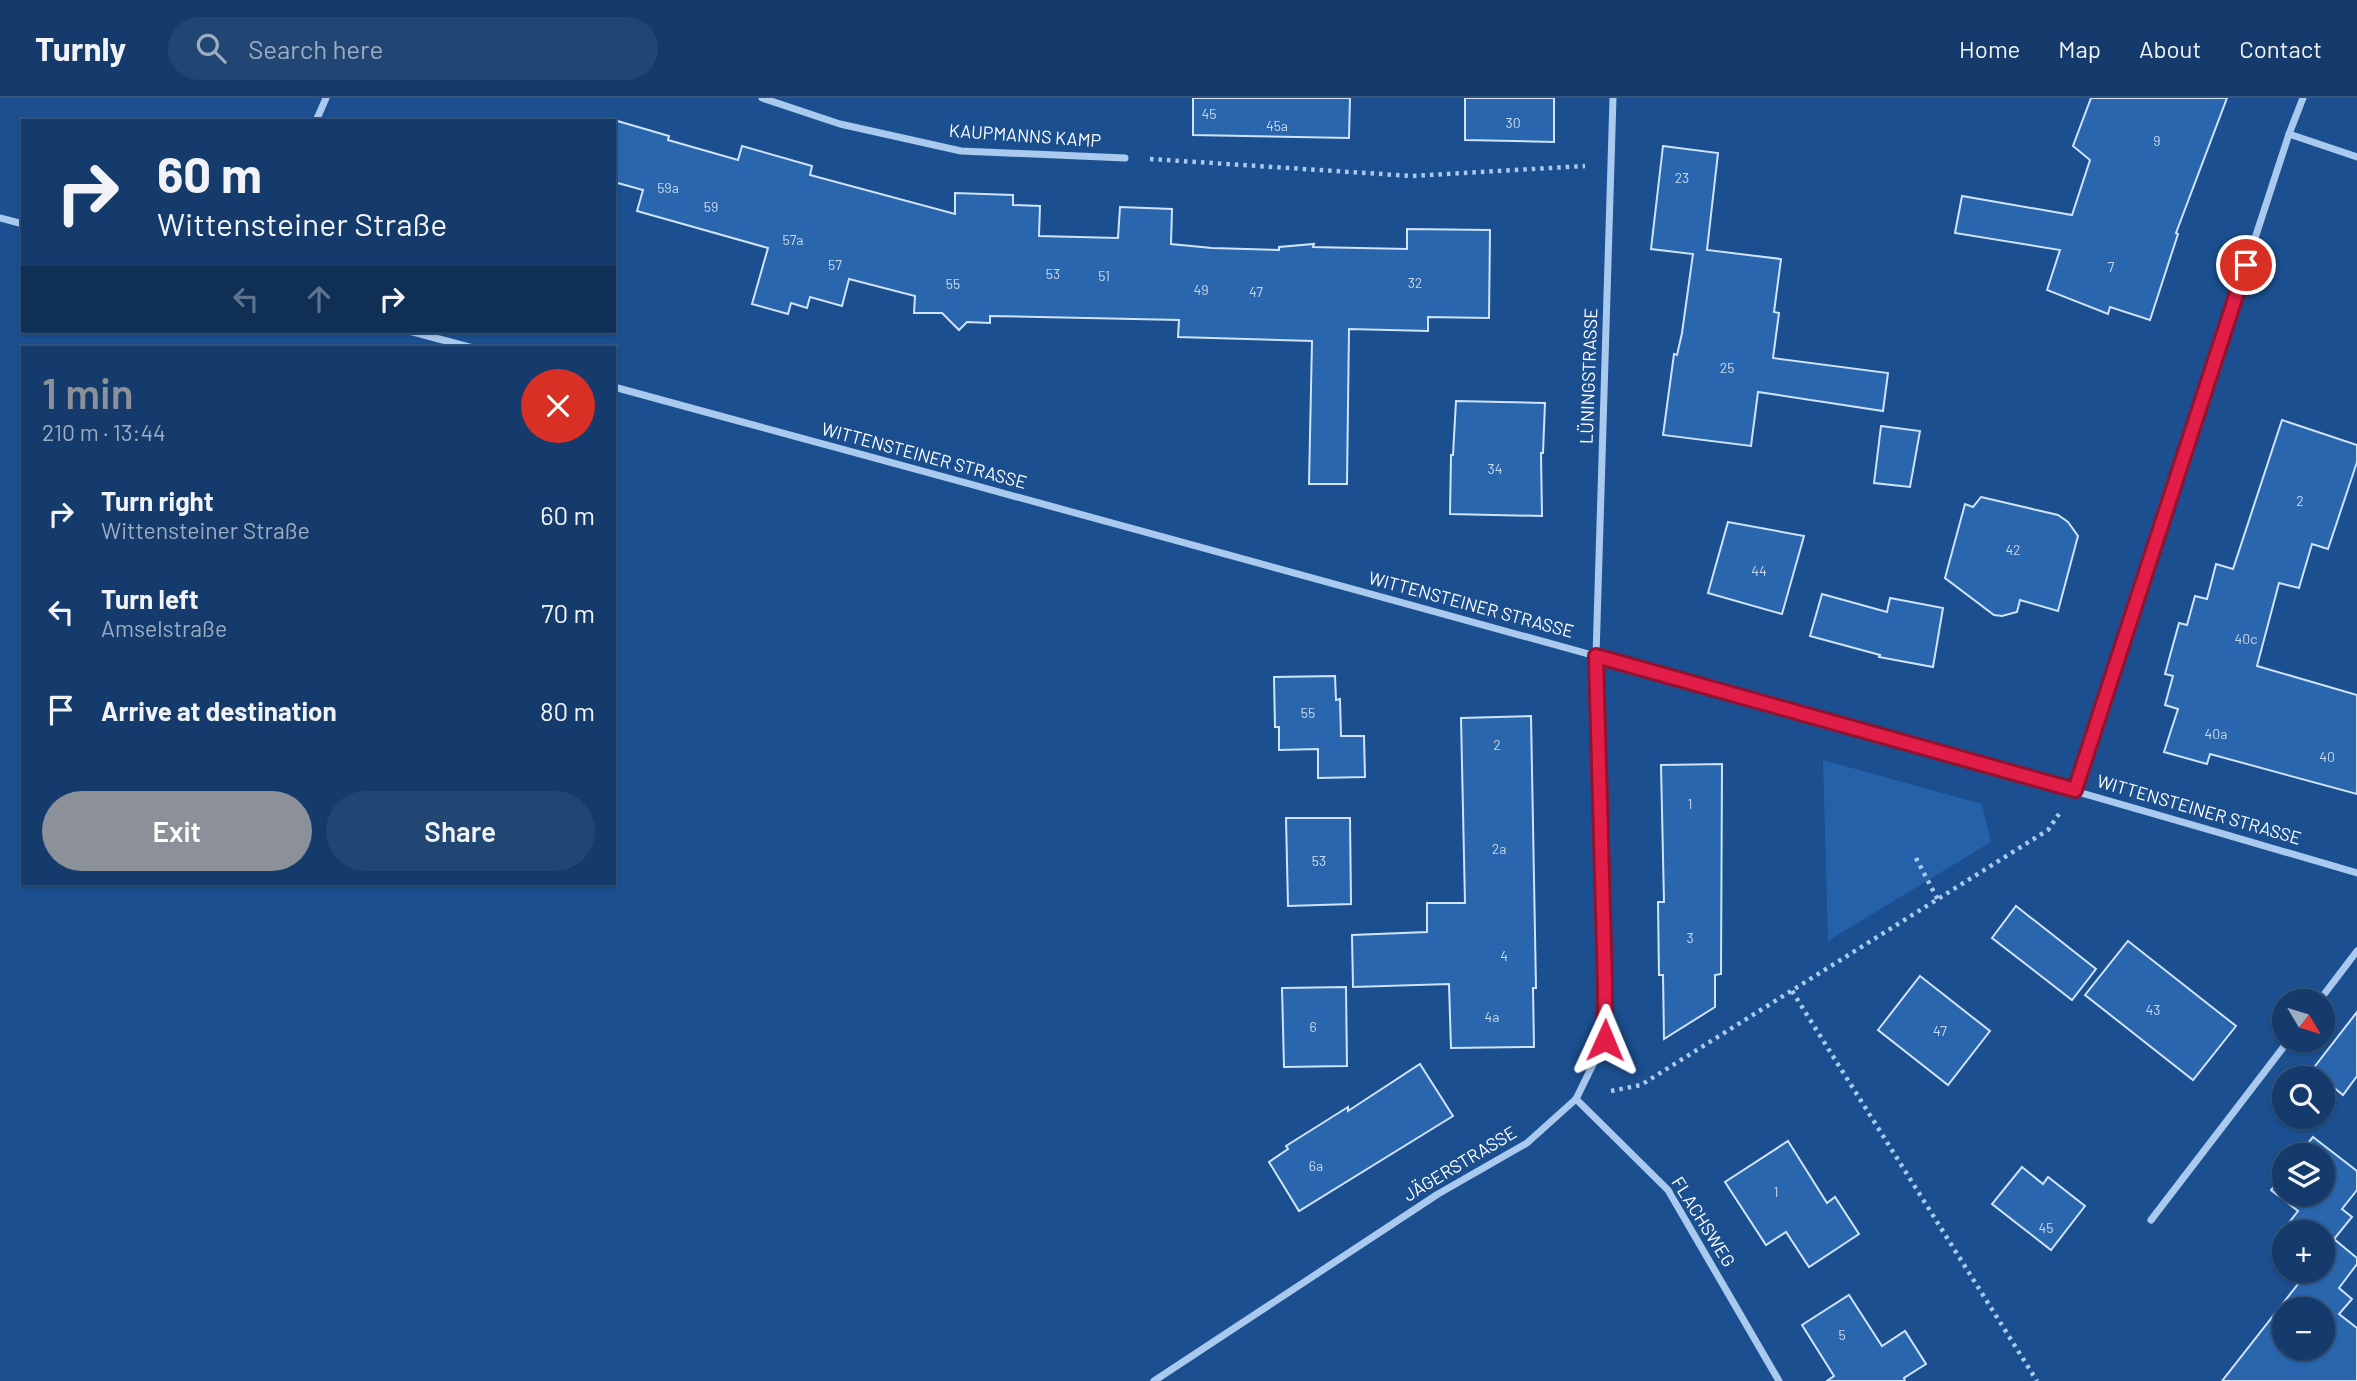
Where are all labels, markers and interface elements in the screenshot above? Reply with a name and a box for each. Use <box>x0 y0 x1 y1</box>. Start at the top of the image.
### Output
search box <box>168 17 658 80</box>
text: Turnly <box>35 28 126 68</box>
icon: search <box>192 29 230 67</box>
text: Search here <box>248 33 383 64</box>
text: Home <box>1959 34 2020 63</box>
text: Map <box>2058 34 2101 63</box>
text: About <box>2139 34 2201 63</box>
text: Contact <box>2239 34 2322 63</box>
house number: 45 <box>1202 105 1216 122</box>
house number: 30 <box>1505 114 1521 131</box>
house number: 45a <box>1266 117 1288 134</box>
street label: KAUPMANNS KAMP <box>948 119 1102 151</box>
house number: 9 <box>2153 132 2161 149</box>
text: 60 m <box>157 144 262 203</box>
icon: right <box>42 147 133 238</box>
house number: 23 <box>1675 169 1689 186</box>
house number: 59a <box>657 179 679 196</box>
house number: 59 <box>704 198 718 215</box>
text: Wittensteiner Straße <box>157 204 447 242</box>
house number: 57a <box>783 231 803 248</box>
pin <box>2216 235 2276 295</box>
icon: arrive <box>2227 246 2265 284</box>
house number: 57 <box>828 256 842 273</box>
house number: 7 <box>2108 258 2115 275</box>
house number: 53 <box>1046 265 1060 282</box>
house number: 51 <box>1098 267 1110 284</box>
house number: 32 <box>1408 274 1422 291</box>
house number: 55 <box>946 275 960 292</box>
icon: left <box>227 280 265 318</box>
icon: ahead <box>300 280 338 318</box>
icon: right <box>373 280 411 318</box>
house number: 49 <box>1193 281 1209 298</box>
house number: 47 <box>1249 283 1263 300</box>
street label: LÜNINGSTRASSE <box>1575 308 1601 444</box>
house number: 25 <box>1720 359 1734 376</box>
text: 1 min <box>42 367 134 417</box>
button: close <box>521 369 595 443</box>
street label: WITTENSTEINER STRASSE <box>819 417 1029 493</box>
text: 210 m · 13:44 <box>42 418 166 446</box>
house number: 34 <box>1488 460 1502 477</box>
text: Turn right <box>101 485 214 516</box>
house number: 2 <box>2296 492 2304 509</box>
icon: right <box>42 495 80 533</box>
text: 60 m <box>540 499 595 530</box>
text: Wittensteiner Straße <box>101 516 310 544</box>
house number: 42 <box>2005 541 2021 558</box>
house number: 44 <box>1751 562 1767 579</box>
street label: WITTENSTEINER STRASSE <box>1366 566 1576 642</box>
text: Turn left <box>101 583 199 614</box>
icon: left <box>42 593 80 631</box>
text: 70 m <box>541 597 595 628</box>
text: Amselstraße <box>101 614 227 642</box>
house number: 40c <box>2235 630 2257 647</box>
icon: arrive <box>42 691 80 729</box>
text: Arrive at destination <box>101 695 337 726</box>
text: 80 m <box>540 695 595 726</box>
house number: 55 <box>1301 704 1315 721</box>
house number: 40a <box>2205 725 2227 742</box>
house number: 2 <box>1493 736 1501 753</box>
house number: 40 <box>2319 748 2335 765</box>
street label: WITTENSTEINER STRASSE <box>2095 769 2304 849</box>
button: Exit <box>42 791 312 871</box>
button: Share <box>326 791 595 871</box>
house number: 1 <box>1688 795 1692 812</box>
house number: 2a <box>1492 840 1506 857</box>
house number: 53 <box>1312 852 1326 869</box>
house number: 3 <box>1686 929 1694 946</box>
house number: 4 <box>1500 947 1508 964</box>
north arrow <box>2272 989 2334 1052</box>
map controls <box>2272 989 2335 1360</box>
house number: 43 <box>2146 1001 2160 1018</box>
position arrow <box>1568 1003 1642 1077</box>
house number: 4a <box>1485 1008 1499 1025</box>
house number: 6 <box>1309 1018 1317 1035</box>
house number: 47 <box>1933 1022 1947 1039</box>
button: search <box>2272 1066 2335 1129</box>
street label: JÄGERSTRASSE <box>1399 1121 1520 1206</box>
button: layers <box>2272 1143 2335 1206</box>
house number: 6a <box>1309 1157 1323 1174</box>
street label: FLACHSWEG <box>1667 1172 1740 1271</box>
house number: 1 <box>1774 1183 1778 1200</box>
house number: 45 <box>2039 1219 2053 1236</box>
button: + <box>2272 1220 2335 1283</box>
button: − <box>2272 1297 2335 1360</box>
house number: 5 <box>1838 1326 1846 1343</box>

